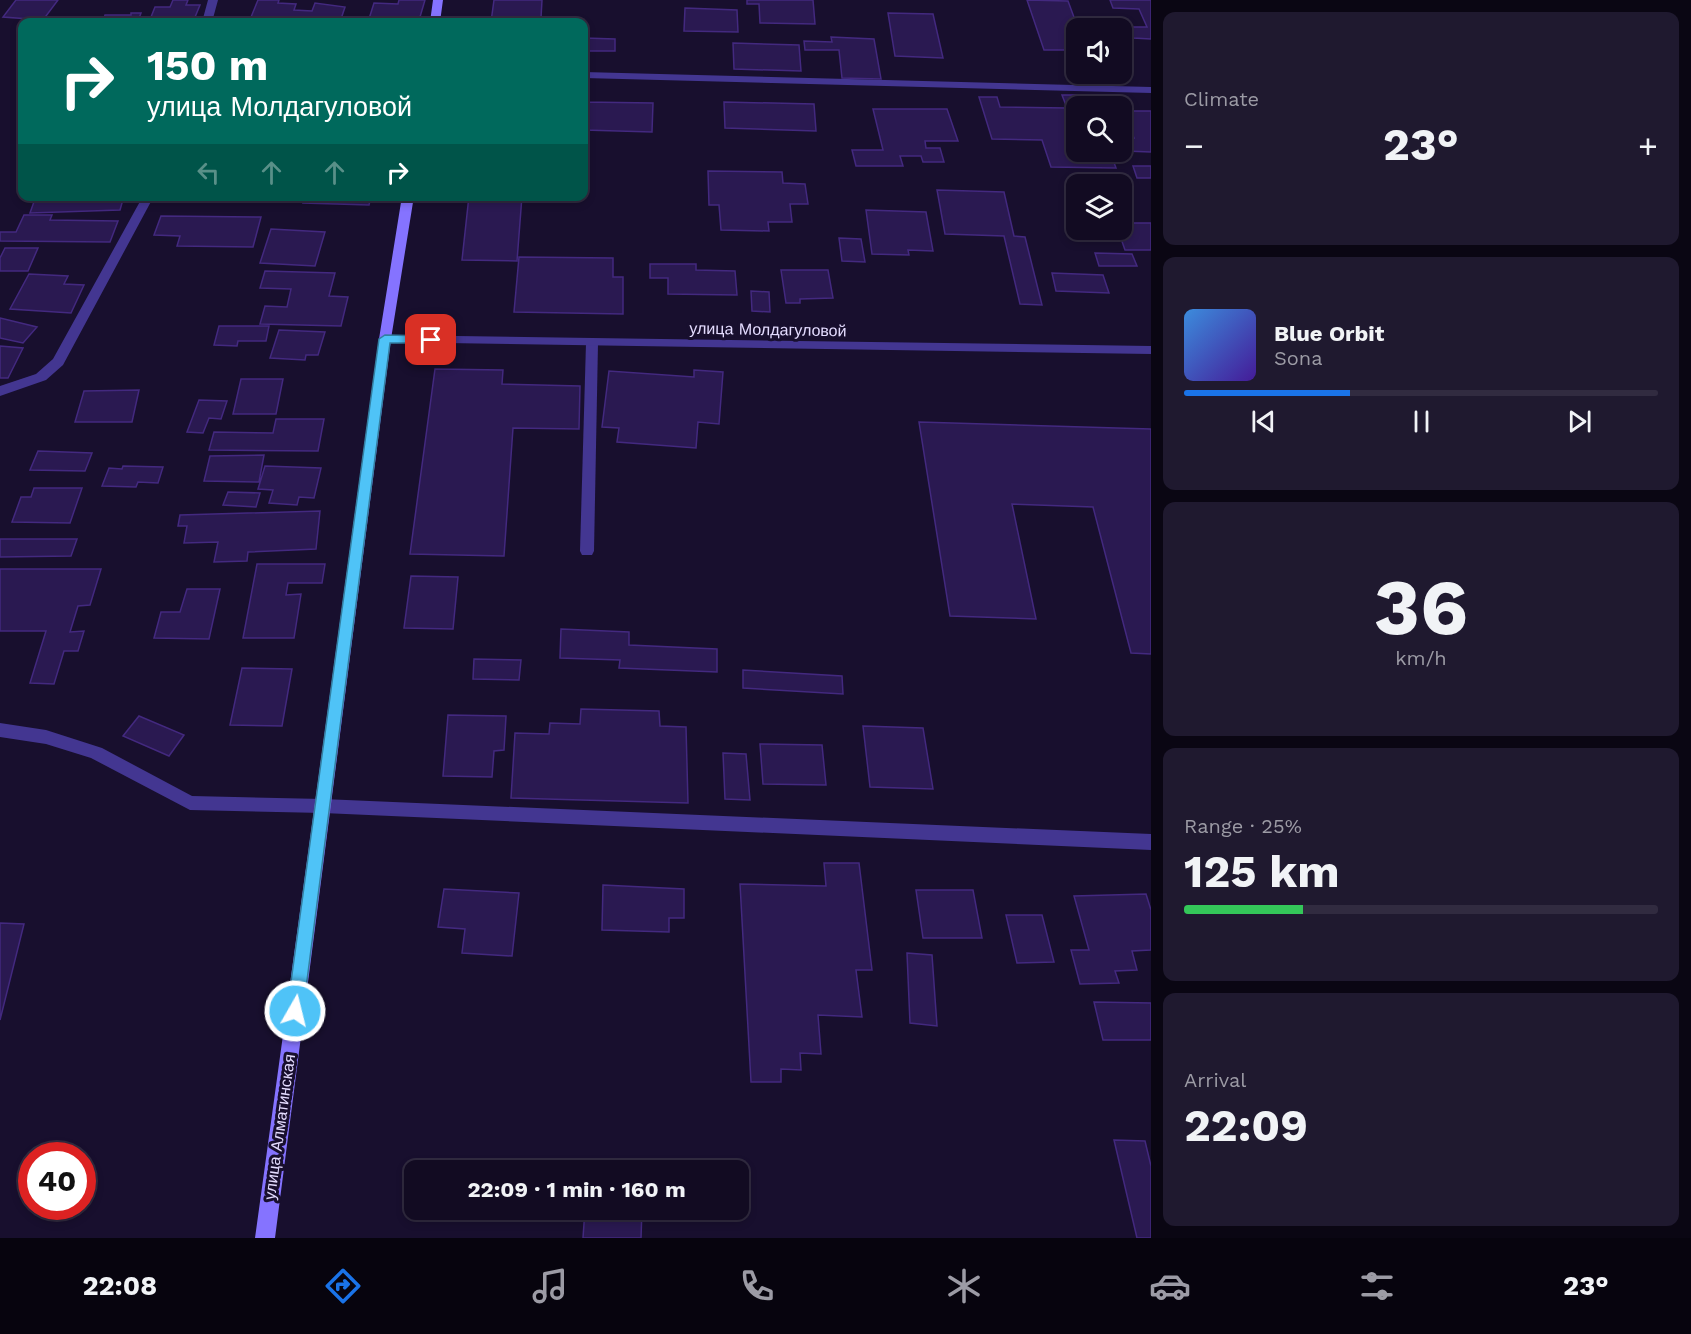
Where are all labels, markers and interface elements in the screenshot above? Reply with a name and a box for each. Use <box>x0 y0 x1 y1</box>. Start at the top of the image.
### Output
map controls <box>1066 18 1132 240</box>
button: sound <box>1066 18 1132 84</box>
text: 150 m <box>147 41 268 90</box>
icon: right <box>48 42 126 120</box>
text: Climate <box>1184 87 1259 111</box>
text: улица Молдагуловой <box>147 91 412 123</box>
button: search <box>1066 96 1132 162</box>
text: 23° <box>1383 118 1459 171</box>
text: − <box>1184 126 1204 165</box>
text: + <box>1638 126 1658 165</box>
icon: left <box>192 156 225 189</box>
icon: ahead <box>255 156 288 189</box>
icon: ahead <box>318 156 351 189</box>
icon: right <box>381 156 414 189</box>
button: layers <box>1066 174 1132 240</box>
pin <box>405 314 456 365</box>
street label: улица Молдагуловой <box>689 319 847 340</box>
text: Blue Orbit <box>1274 321 1384 346</box>
icon: arrive <box>414 323 447 356</box>
text: Sona <box>1274 346 1323 370</box>
icon: previous <box>1247 405 1280 438</box>
icon: pause <box>1405 405 1438 438</box>
icon: next <box>1563 405 1596 438</box>
text: 36 <box>1374 561 1468 653</box>
text: km/h <box>1395 646 1447 670</box>
text: Range · 25% <box>1184 814 1302 838</box>
text: 125 km <box>1184 845 1340 898</box>
position arrow <box>263 979 327 1043</box>
street label: улица Алматинская <box>260 1053 299 1201</box>
text: Arrival <box>1184 1068 1246 1092</box>
text: 22:09 <box>1184 1099 1308 1152</box>
speed limit sign: 40 <box>18 1142 96 1220</box>
text: 22:09 · 1 min · 160 m <box>467 1177 686 1202</box>
icon: directions <box>322 1265 364 1307</box>
icon: music <box>529 1265 571 1307</box>
icon: phone <box>736 1265 778 1307</box>
icon: climate <box>943 1265 985 1307</box>
icon: car <box>1149 1265 1191 1307</box>
icon: filters <box>1356 1265 1398 1307</box>
text: 22:08 <box>82 1270 157 1302</box>
text: 23° <box>1563 1270 1609 1302</box>

